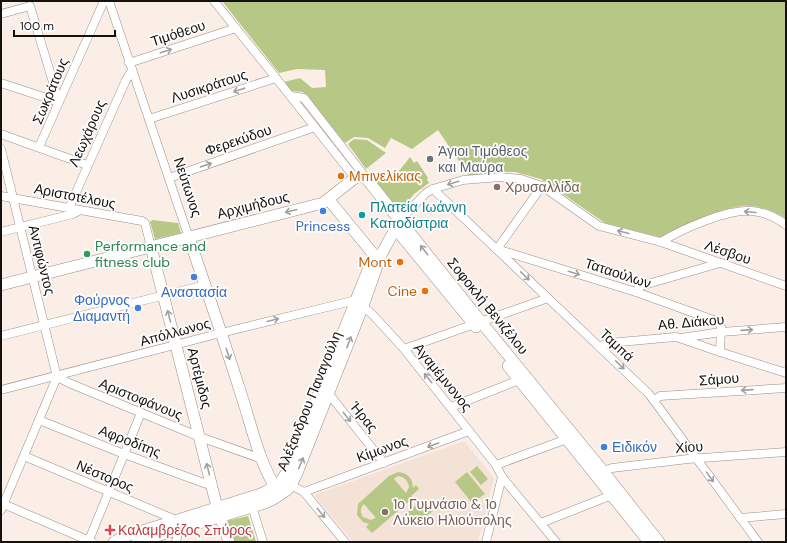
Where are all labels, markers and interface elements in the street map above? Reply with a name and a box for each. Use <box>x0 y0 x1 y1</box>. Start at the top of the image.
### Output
scale bar <box>14 12 115 38</box>
street label: Τιμόθεου <box>148 16 208 50</box>
text: 100 m <box>20 18 54 34</box>
one-way arrow <box>160 46 172 54</box>
street label: Σωκράτους <box>28 55 72 127</box>
street label: Λυσικράτους <box>168 65 250 107</box>
one-way arrow <box>233 87 246 94</box>
street label: Λεωχάρους <box>64 97 110 169</box>
street label: Φερεκύδου <box>202 120 274 160</box>
place label: Άγιοι Τιμόθεος και Μαύρα <box>438 142 528 176</box>
marker: Άγιοι Τιμόθεος και Μαύρα <box>425 154 435 164</box>
street label: Νεύτωνος <box>170 155 206 219</box>
one-way arrow <box>199 161 212 168</box>
place label: Μπινελίκιας <box>349 167 421 185</box>
marker: Μπινελίκιας <box>336 171 346 181</box>
place label: Χρυσαλλίδα <box>505 178 580 196</box>
street label: Αριστοτέλους <box>33 179 118 213</box>
one-way arrow <box>446 180 459 187</box>
marker: Χρυσαλλίδα <box>492 182 502 192</box>
street label: Αρχιμήδους <box>215 187 291 223</box>
place label: Πλατεία Ιωάννη Καποδίστρια <box>370 198 466 232</box>
marker: Princess <box>318 206 328 216</box>
one-way arrow <box>285 208 298 215</box>
one-way arrow <box>744 208 757 215</box>
marker: Πλατεία Ιωάννη Καποδίστρια <box>357 210 367 220</box>
place label: Princess <box>296 217 350 235</box>
street label: Αντιφώντος <box>25 223 59 297</box>
one-way arrow <box>617 228 630 236</box>
street label: Λέσβου <box>703 236 753 268</box>
place label: Performance and fitness club <box>95 237 206 271</box>
one-way arrow <box>420 244 428 255</box>
marker: Performance and fitness club <box>82 249 92 259</box>
place label: Mont <box>358 253 392 271</box>
street label: Σοφοκλή Βενιζέλου <box>444 254 532 358</box>
street label: Ταταούλων <box>583 254 653 292</box>
marker: Mont <box>395 257 405 267</box>
one-way arrow <box>568 270 581 277</box>
one-way arrow <box>520 271 530 281</box>
marker: Αναστασία <box>189 272 199 282</box>
place label: Cine <box>388 282 417 300</box>
place label: Αναστασία <box>161 283 227 301</box>
marker: Cine <box>420 286 430 296</box>
place label: Φούρνος Διαμαντή <box>73 291 130 325</box>
marker: Φούρνος Διαμαντή <box>133 303 143 313</box>
one-way arrow <box>164 310 172 323</box>
street label: Αθ. Διάκου <box>657 310 725 334</box>
street label: Απόλλωνος <box>138 314 212 350</box>
one-way arrow <box>266 316 279 324</box>
street label: Ταμπά <box>596 325 638 365</box>
one-way arrow <box>740 327 753 334</box>
street label: Αλέξανδρου Παναγούλη <box>273 329 345 473</box>
one-way arrow <box>345 337 353 349</box>
street label: Αγαμέμνονος <box>410 339 476 415</box>
street label: Αρτέμιδος <box>184 346 216 411</box>
one-way arrow <box>225 347 232 360</box>
one-way arrow <box>614 360 624 369</box>
street label: Σάμου <box>698 369 740 389</box>
one-way arrow <box>424 373 432 384</box>
street label: Αριστοφάνους <box>97 374 186 424</box>
one-way arrow <box>741 387 754 394</box>
street label: Ήρας <box>346 397 382 436</box>
one-way arrow <box>343 412 352 423</box>
street label: Αφροδίτης <box>96 421 164 461</box>
street label: Κίμωνος <box>354 431 410 467</box>
street label: Χίου <box>674 437 704 457</box>
place label: Ειδικόν <box>612 438 657 456</box>
one-way arrow <box>427 441 439 449</box>
marker: Ειδικόν <box>599 442 609 452</box>
street label: Νέστορος <box>74 456 137 496</box>
one-way arrow <box>298 458 306 470</box>
one-way arrow <box>203 463 211 476</box>
one-way arrow <box>706 471 714 482</box>
place label: 1ο Γυμνάσιο & 1ο Λύκειο Ηλιούπολης <box>393 495 512 529</box>
marker: 1ο Γυμνάσιο & 1ο Λύκειο Ηλιούπολης <box>380 507 390 517</box>
one-way arrow <box>316 508 325 518</box>
place label: Καλαμβρέζος Σπύρος <box>118 521 252 539</box>
marker: Καλαμβρέζος Σπύρος <box>105 525 115 535</box>

